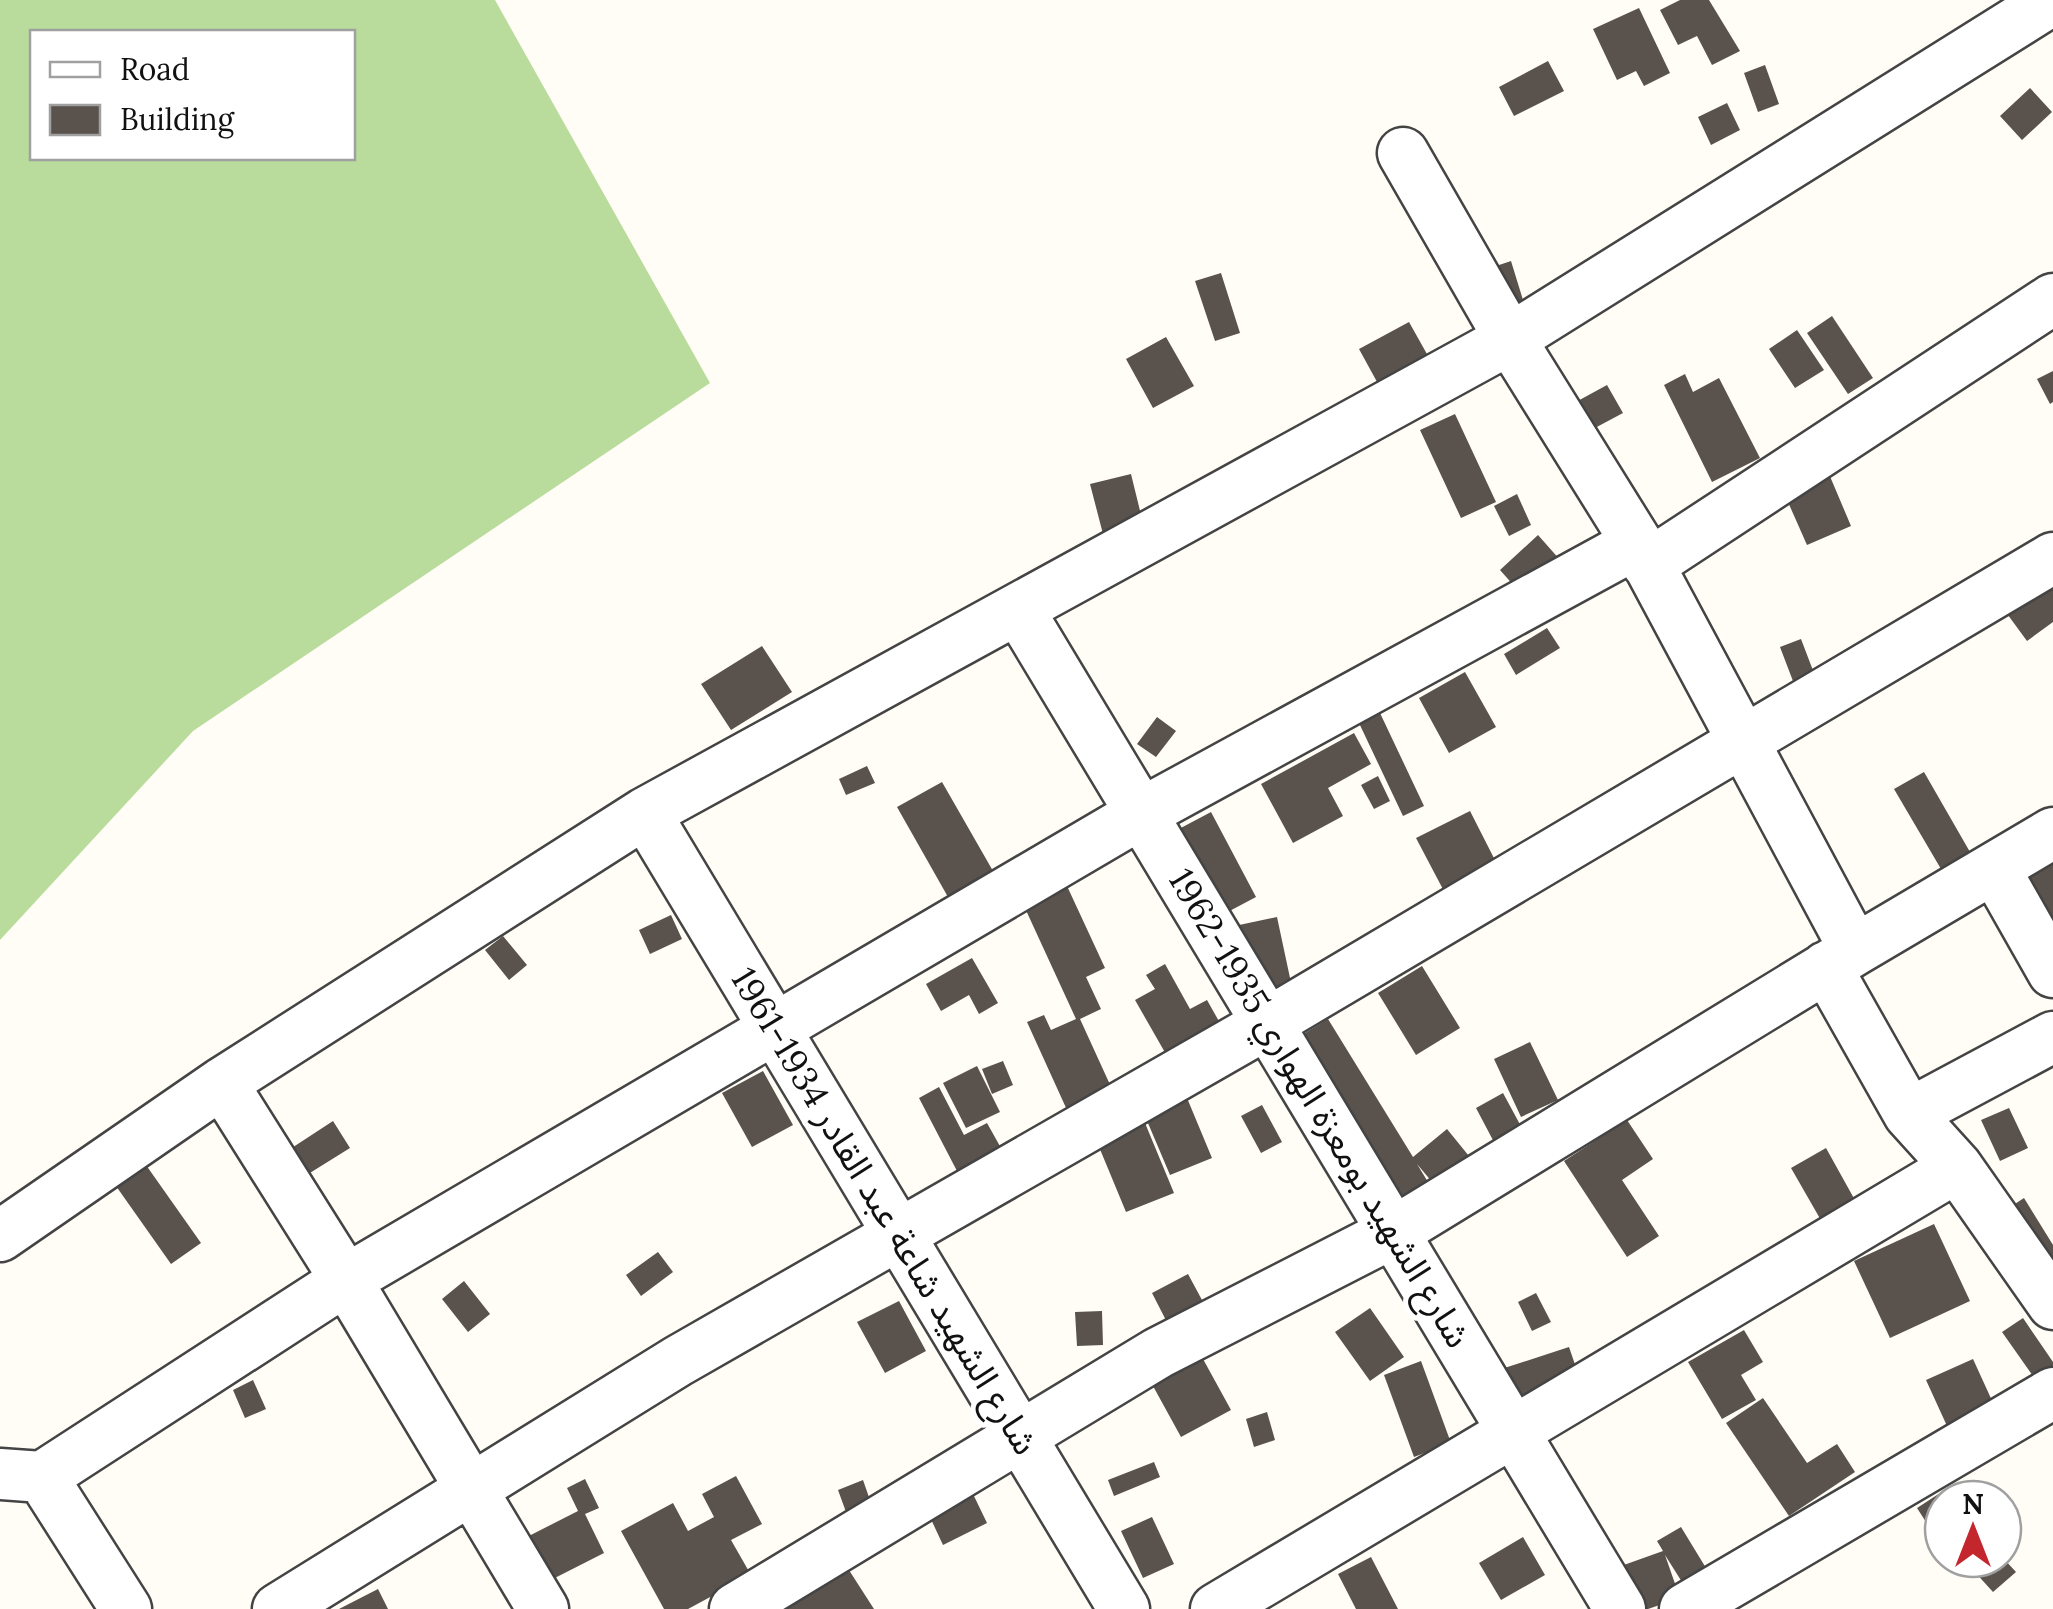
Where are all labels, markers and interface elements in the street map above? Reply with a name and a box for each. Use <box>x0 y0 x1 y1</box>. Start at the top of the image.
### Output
legend <box>30 30 355 160</box>
text: Road <box>120 50 190 88</box>
text: Building <box>120 100 236 139</box>
street label: شارع الشهيد بومعزة الهواري 1935-1962 <box>1154 860 1481 1358</box>
street label: شارع الشهيد شاعة عبد القادر 1934-1961 <box>718 959 1049 1465</box>
north arrow <box>1923 1479 2023 1579</box>
text: N <box>1962 1486 1984 1522</box>

